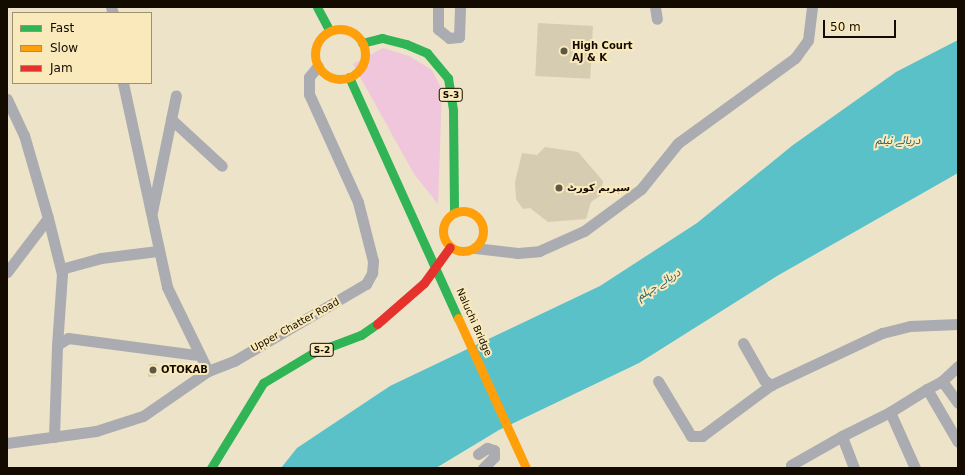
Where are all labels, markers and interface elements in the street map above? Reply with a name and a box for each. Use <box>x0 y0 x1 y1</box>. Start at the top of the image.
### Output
legend <box>12 12 152 84</box>
scale bar <box>825 12 898 38</box>
text: 50 m <box>830 20 861 34</box>
text: Fast <box>50 21 74 35</box>
place label: High Court AJ & K <box>572 39 633 62</box>
text: Slow <box>50 41 78 55</box>
marker: High Court AJ & K <box>559 46 569 56</box>
text: Jam <box>50 61 73 75</box>
road number: S-3 <box>438 88 464 102</box>
water label: دریائے نیلم <box>876 134 920 148</box>
place label: سپریم کورٹ <box>567 182 630 194</box>
marker: سپریم کورٹ <box>554 183 564 193</box>
water label: دریائے جہلم <box>635 266 683 304</box>
street label: Naluchi Bridge <box>454 286 494 358</box>
street label: Upper Chatter Road <box>249 296 341 354</box>
road number: S-2 <box>309 343 335 357</box>
place label: OTOKAB <box>161 364 208 376</box>
marker: OTOKAB <box>148 365 158 375</box>

